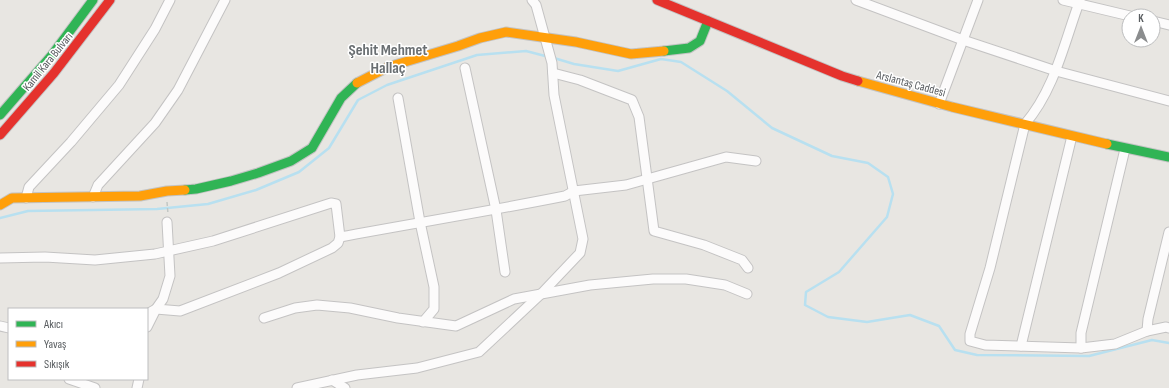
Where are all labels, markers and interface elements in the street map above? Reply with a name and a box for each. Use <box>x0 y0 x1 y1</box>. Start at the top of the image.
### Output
north arrow <box>1121 8 1161 48</box>
text: K <box>1138 12 1144 25</box>
street label: Kamil Kara Bulvarı <box>20 30 76 94</box>
district label: Şehit Mehmet Hallaç <box>349 41 427 78</box>
street label: Arslantaş Caddesi <box>874 67 947 100</box>
legend <box>8 308 148 380</box>
text: Akıcı <box>43 317 63 332</box>
text: Yavaş <box>44 337 66 352</box>
text: Sıkışık <box>44 357 70 372</box>

